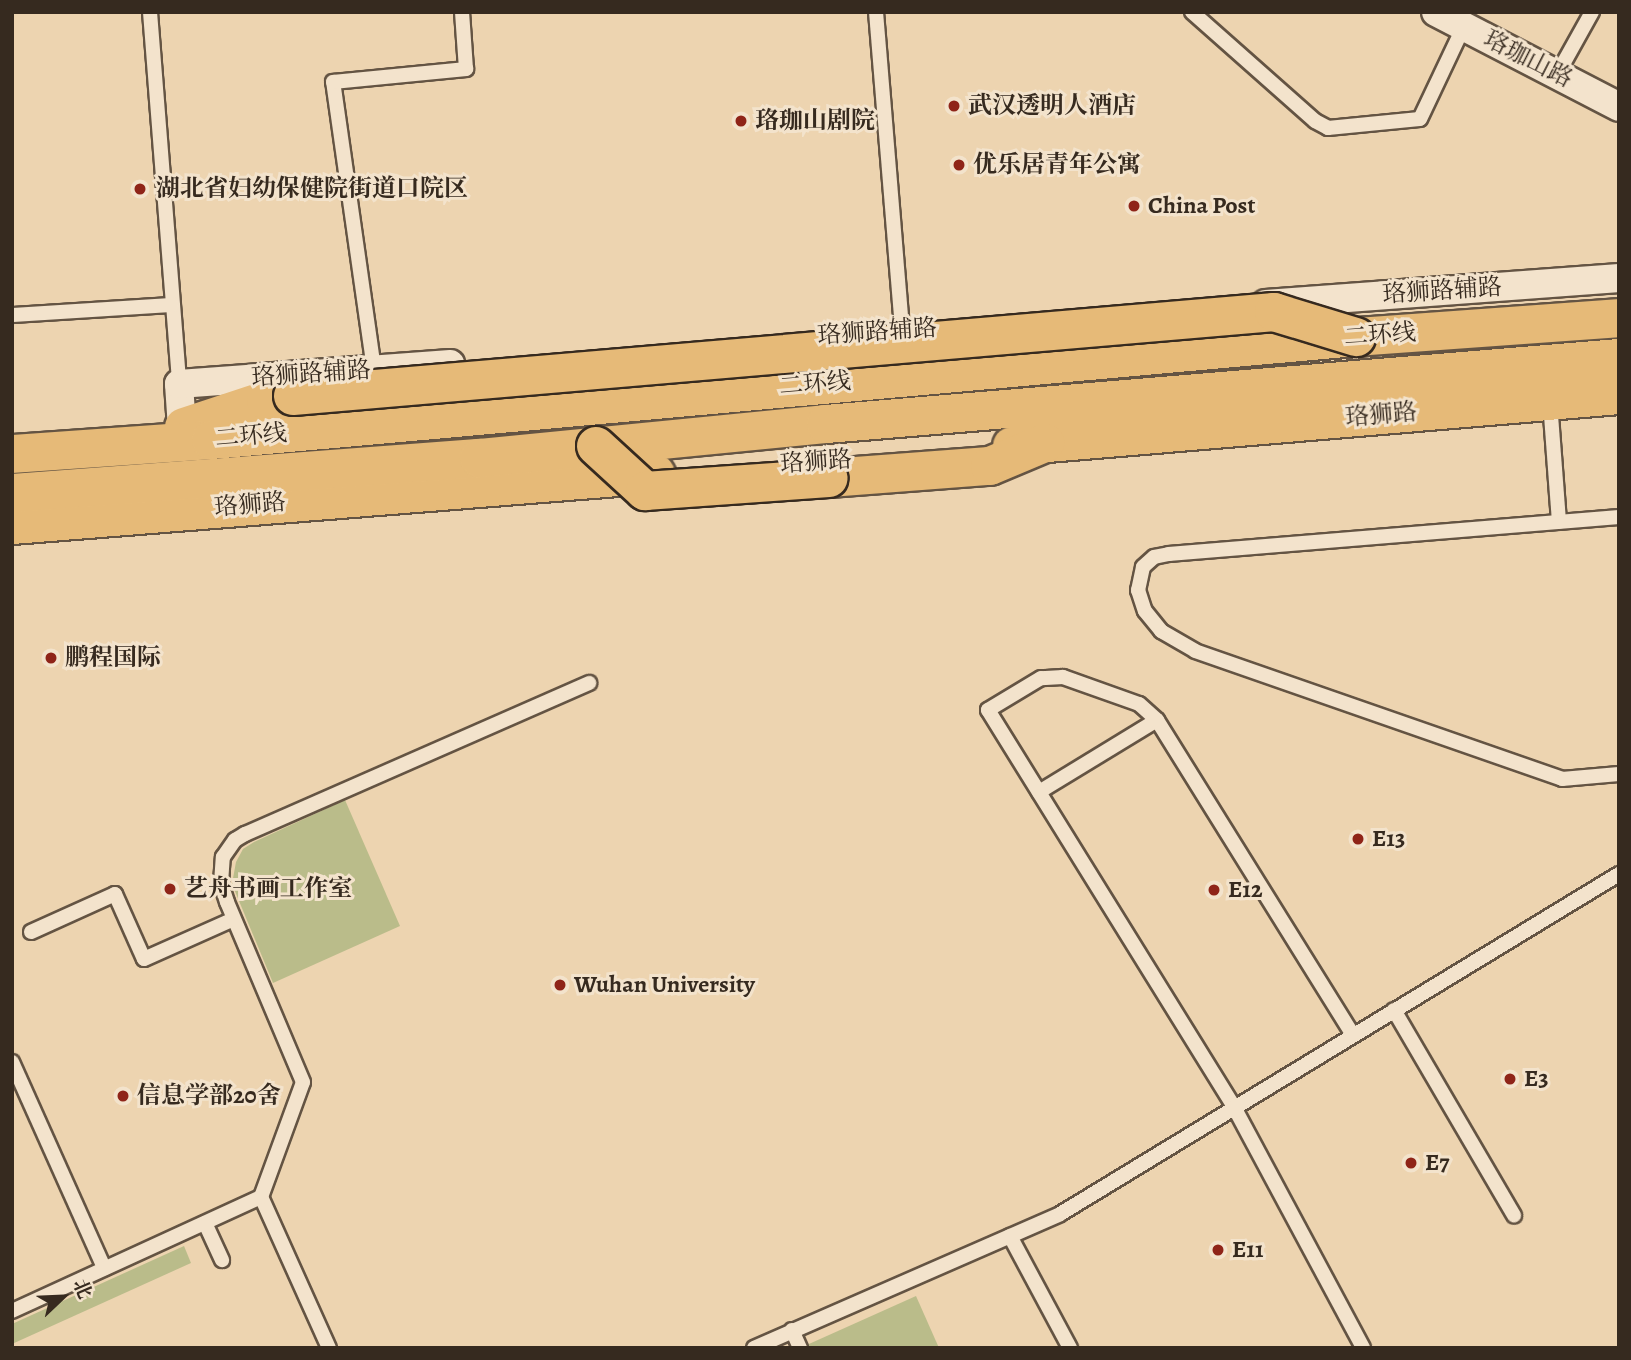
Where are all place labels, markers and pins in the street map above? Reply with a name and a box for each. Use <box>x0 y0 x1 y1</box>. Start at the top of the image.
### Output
place label: 武汉透明人酒店 <box>968 92 1136 120</box>
marker: 武汉透明人酒店 <box>946 98 962 114</box>
place label: 珞珈山剧院 <box>755 107 875 135</box>
marker: 珞珈山剧院 <box>733 113 749 129</box>
place label: 优乐居青年公寓 <box>973 151 1141 179</box>
marker: 优乐居青年公寓 <box>951 157 967 173</box>
place label: 湖北省妇幼保健院街道口院区 <box>156 175 468 203</box>
marker: 湖北省妇幼保健院街道口院区 <box>130 179 150 199</box>
place label: China Post <box>1148 192 1255 220</box>
marker: China Post <box>1126 198 1142 214</box>
place label: 鹏程国际 <box>65 644 161 672</box>
marker: 鹏程国际 <box>43 650 59 666</box>
place label: E13 <box>1372 825 1405 853</box>
marker: E13 <box>1350 831 1366 847</box>
place label: 艺舟书画工作室 <box>184 875 352 903</box>
place label: E12 <box>1228 876 1262 904</box>
marker: 艺舟书画工作室 <box>162 881 178 897</box>
marker: E12 <box>1206 882 1222 898</box>
place label: Wuhan University <box>574 971 755 999</box>
marker: Wuhan University <box>552 977 568 993</box>
place label: E3 <box>1524 1065 1549 1093</box>
marker: E3 <box>1502 1071 1518 1087</box>
place label: 信息学部20舍 <box>137 1082 281 1110</box>
marker: 信息学部20舍 <box>115 1088 131 1104</box>
place label: E7 <box>1425 1149 1450 1177</box>
marker: E7 <box>1403 1155 1419 1171</box>
place label: E11 <box>1232 1236 1263 1264</box>
marker: E11 <box>1210 1242 1226 1258</box>

